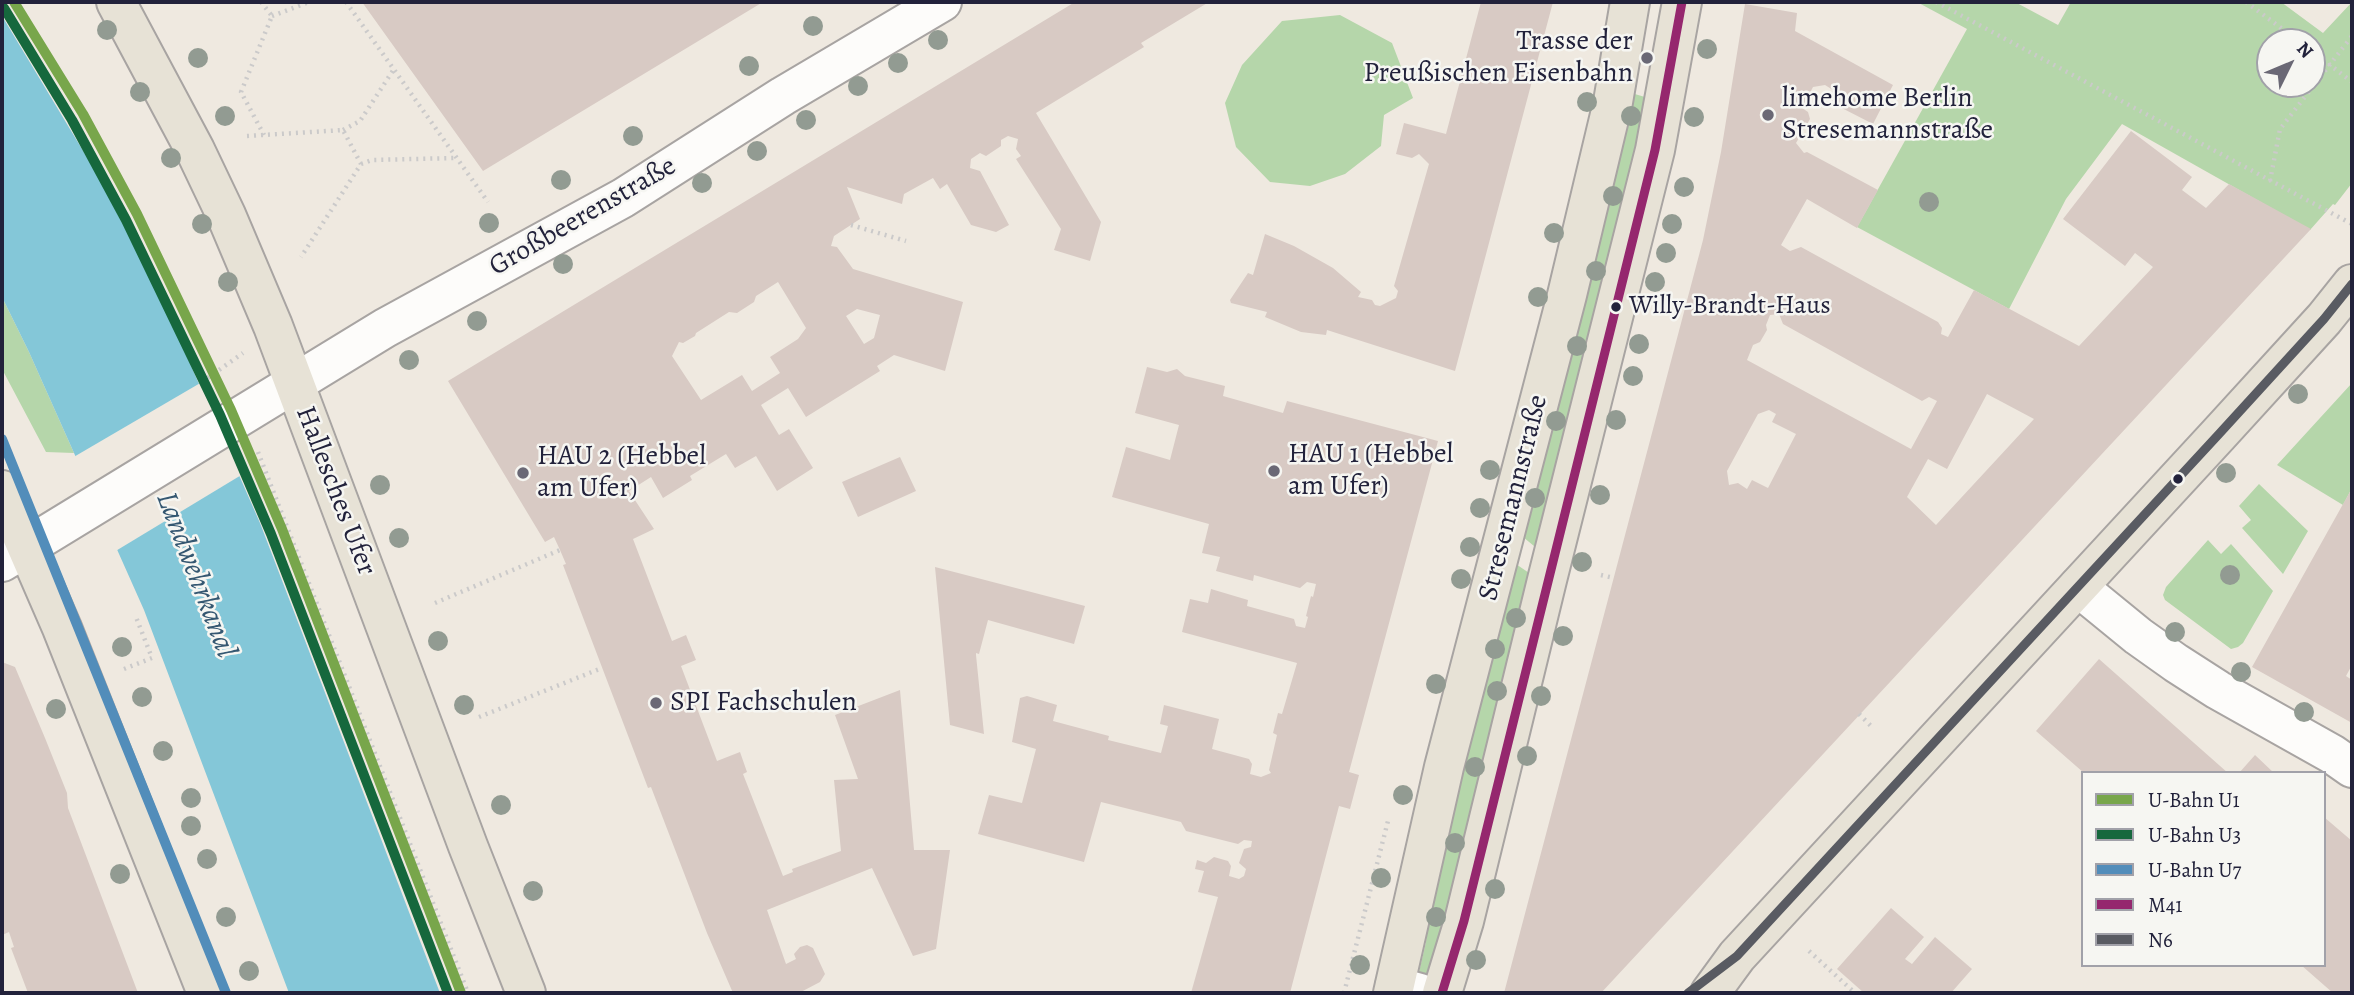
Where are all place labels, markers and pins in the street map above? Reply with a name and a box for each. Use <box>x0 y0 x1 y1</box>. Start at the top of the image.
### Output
place label: Trasse der Preußischen Eisenbahn <box>1363 25 1633 91</box>
marker: Trasse der Preußischen Eisenbahn <box>1639 50 1655 66</box>
place label: limehome Berlin Stresemannstraße <box>1782 82 1993 148</box>
marker: limehome Berlin Stresemannstraße <box>1760 107 1776 123</box>
place label: Willy-Brandt-Haus <box>1629 291 1831 323</box>
marker: Willy-Brandt-Haus <box>1609 300 1623 314</box>
place label: HAU 1 (Hebbel am Ufer) <box>1288 438 1453 504</box>
place label: HAU 2 (Hebbel am Ufer) <box>537 440 706 506</box>
marker: HAU 1 (Hebbel am Ufer) <box>1266 463 1282 479</box>
marker: HAU 2 (Hebbel am Ufer) <box>515 465 531 481</box>
unlabelled marker <box>2171 472 2185 486</box>
place label: SPI Fachschulen <box>670 686 857 720</box>
marker: SPI Fachschulen <box>648 695 664 711</box>

